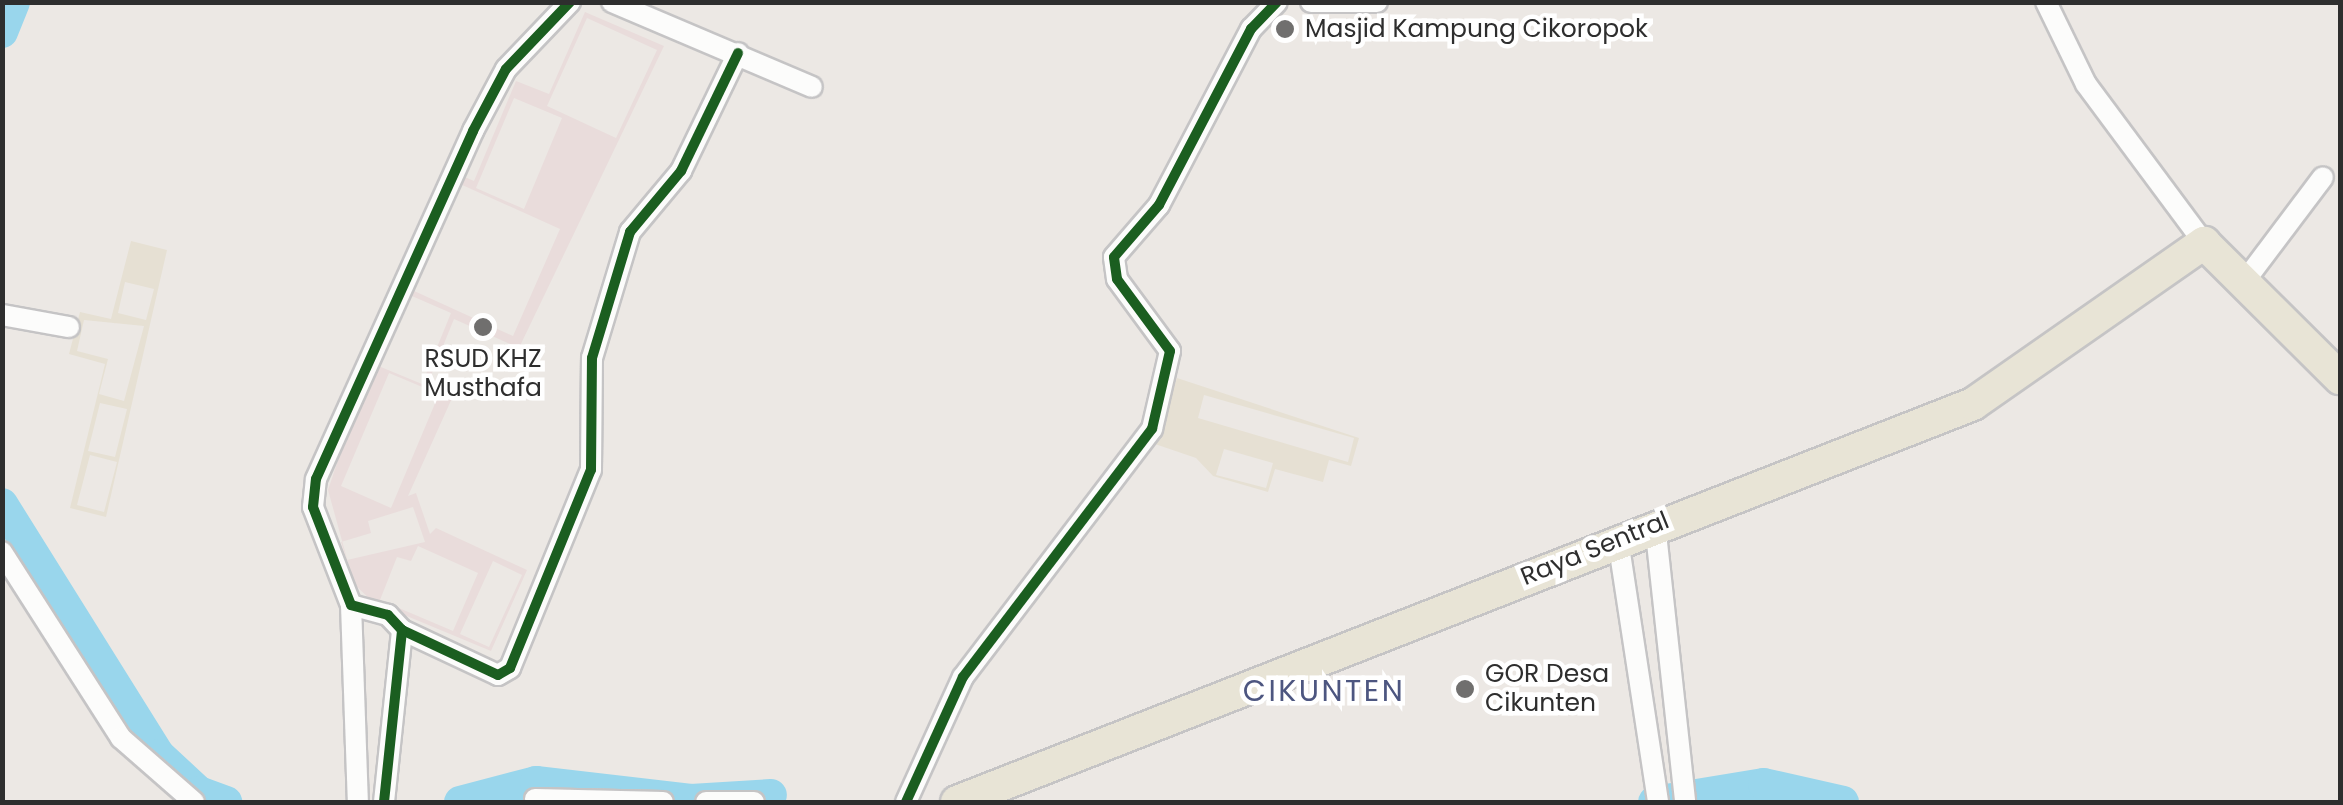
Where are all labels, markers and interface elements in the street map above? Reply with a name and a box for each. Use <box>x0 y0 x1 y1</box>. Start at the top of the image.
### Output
place label: Masjid Kampung Cikoropok <box>1305 14 1648 44</box>
marker: Masjid Kampung Cikoropok <box>1274 18 1296 40</box>
marker: RSUD KHZ Musthafa <box>470 314 496 340</box>
place label: RSUD KHZ Musthafa <box>424 345 542 404</box>
street label: Raya Sentral <box>1516 506 1674 592</box>
place label: GOR Desa Cikunten <box>1485 660 1609 719</box>
district label: CIKUNTEN <box>1243 673 1405 709</box>
marker: GOR Desa Cikunten <box>1454 678 1476 700</box>

